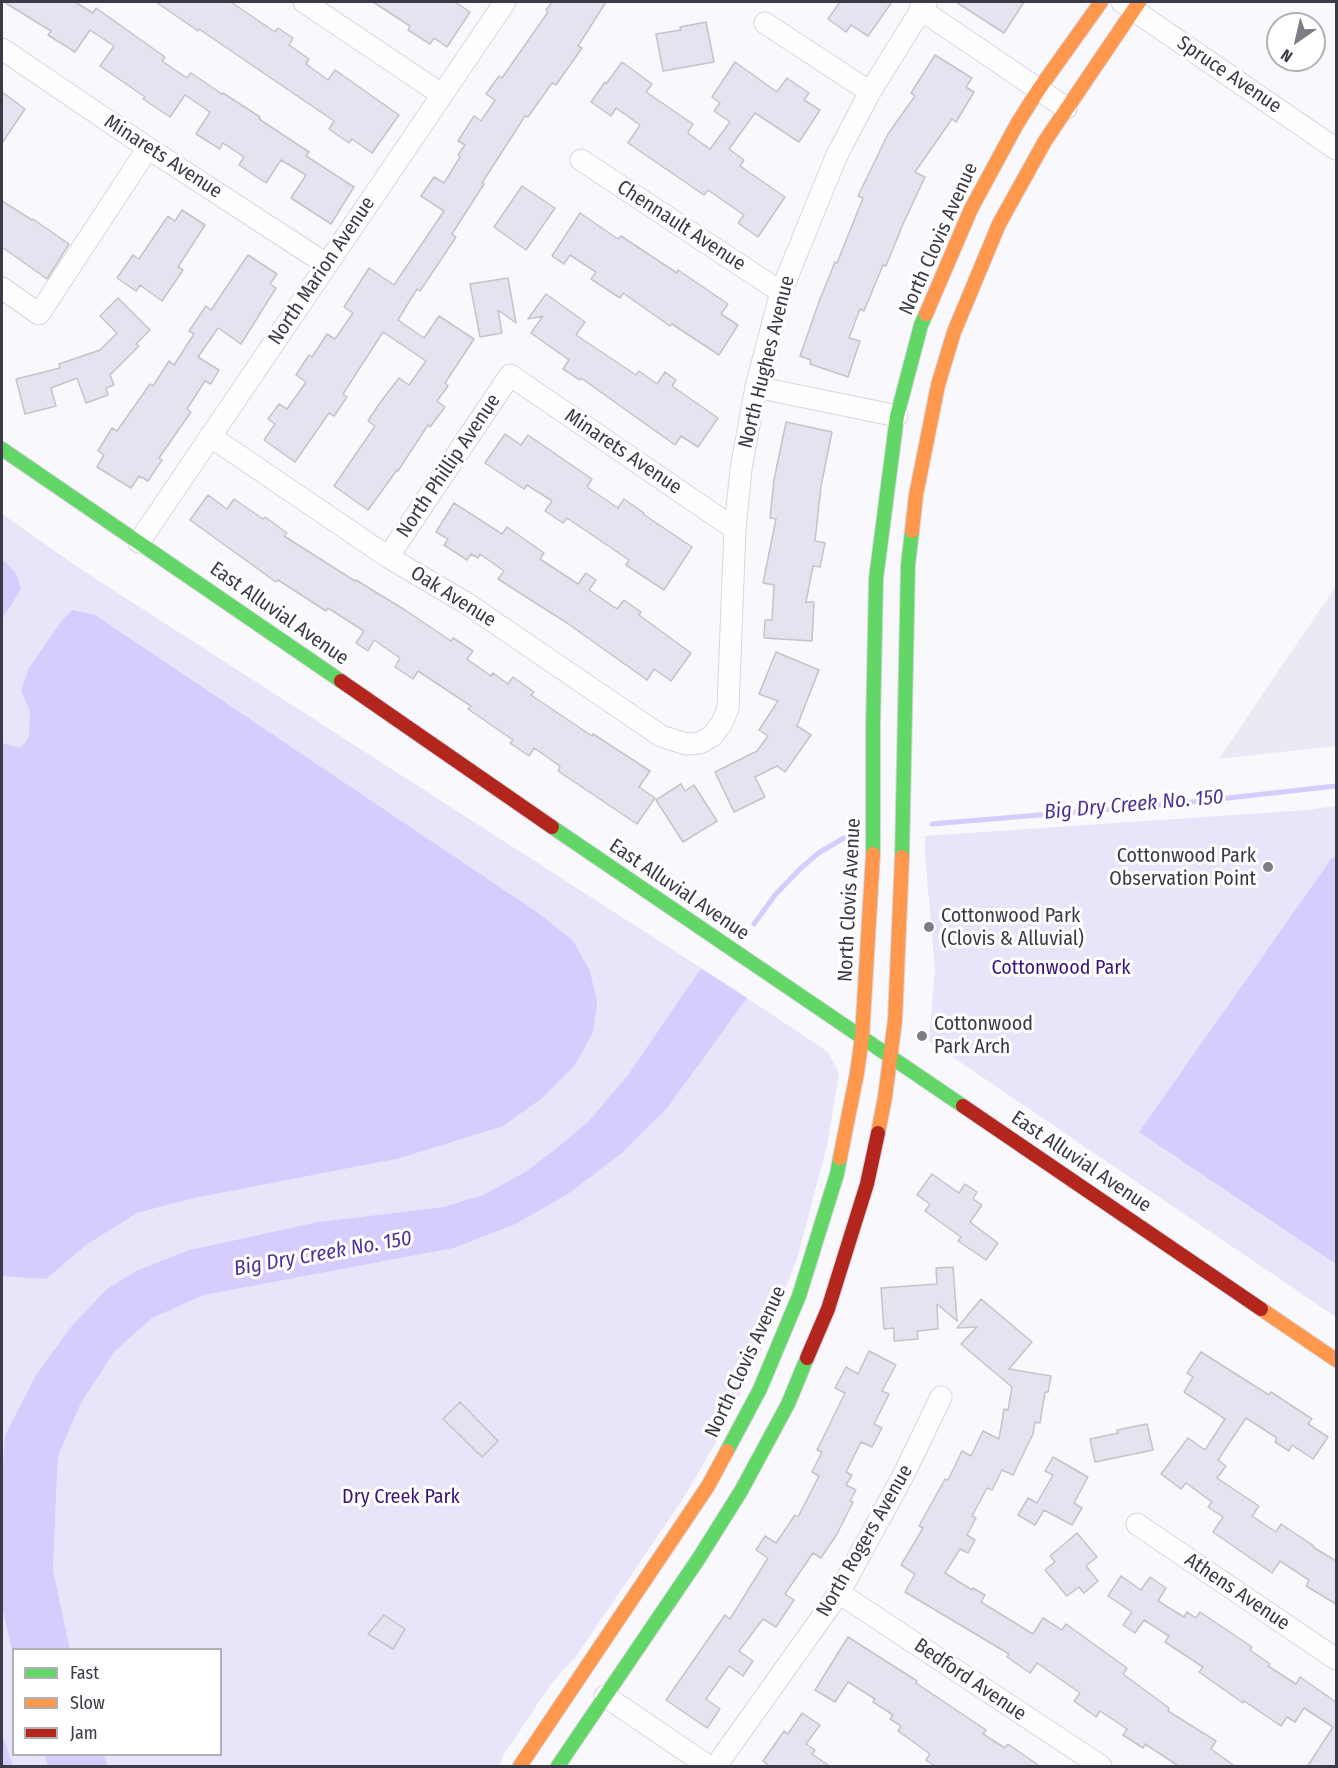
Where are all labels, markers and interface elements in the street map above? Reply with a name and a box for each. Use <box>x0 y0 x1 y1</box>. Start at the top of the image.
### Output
north arrow <box>1266 12 1326 72</box>
street label: Spruce Avenue <box>1172 31 1286 119</box>
text: N <box>1277 45 1296 66</box>
street label: Minarets Avenue <box>100 110 226 204</box>
street label: North Clovis Avenue <box>895 159 983 319</box>
street label: Chennault Avenue <box>612 176 750 276</box>
street label: North Marion Avenue <box>264 192 380 350</box>
street label: North Hughes Avenue <box>734 273 800 451</box>
street label: North Phillip Avenue <box>392 390 506 542</box>
street label: Minarets Avenue <box>560 404 686 500</box>
street label: East Alluvial Avenue <box>205 557 353 671</box>
street label: Oak Avenue <box>406 561 500 633</box>
water label: Big Dry Creek No. 150 <box>1043 785 1225 825</box>
street label: North Clovis Avenue <box>834 817 866 983</box>
street label: East Alluvial Avenue <box>604 834 754 946</box>
place label: Cottonwood Park Observation Point <box>1109 844 1256 891</box>
marker: Cottonwood Park Observation Point <box>1261 860 1275 874</box>
place label: Cottonwood Park (Clovis & Alluvial) <box>941 904 1084 951</box>
marker: Cottonwood Park (Clovis & Alluvial) <box>922 920 936 934</box>
park label: Cottonwood Park <box>991 956 1131 980</box>
place label: Cottonwood Park Arch <box>934 1012 1033 1059</box>
marker: Cottonwood Park Arch <box>915 1029 929 1043</box>
street label: East Alluvial Avenue <box>1006 1106 1156 1218</box>
water label: Big Dry Creek No. 150 <box>232 1226 414 1282</box>
street label: North Clovis Avenue <box>700 1282 792 1442</box>
street label: North Rogers Avenue <box>812 1461 918 1621</box>
park label: Dry Creek Park <box>342 1485 460 1509</box>
street label: Athens Avenue <box>1180 1548 1294 1636</box>
street label: Bedford Avenue <box>909 1634 1031 1726</box>
legend <box>12 1648 222 1756</box>
text: Fast <box>70 1662 99 1684</box>
text: Slow <box>70 1692 105 1714</box>
text: Jam <box>70 1722 98 1744</box>

